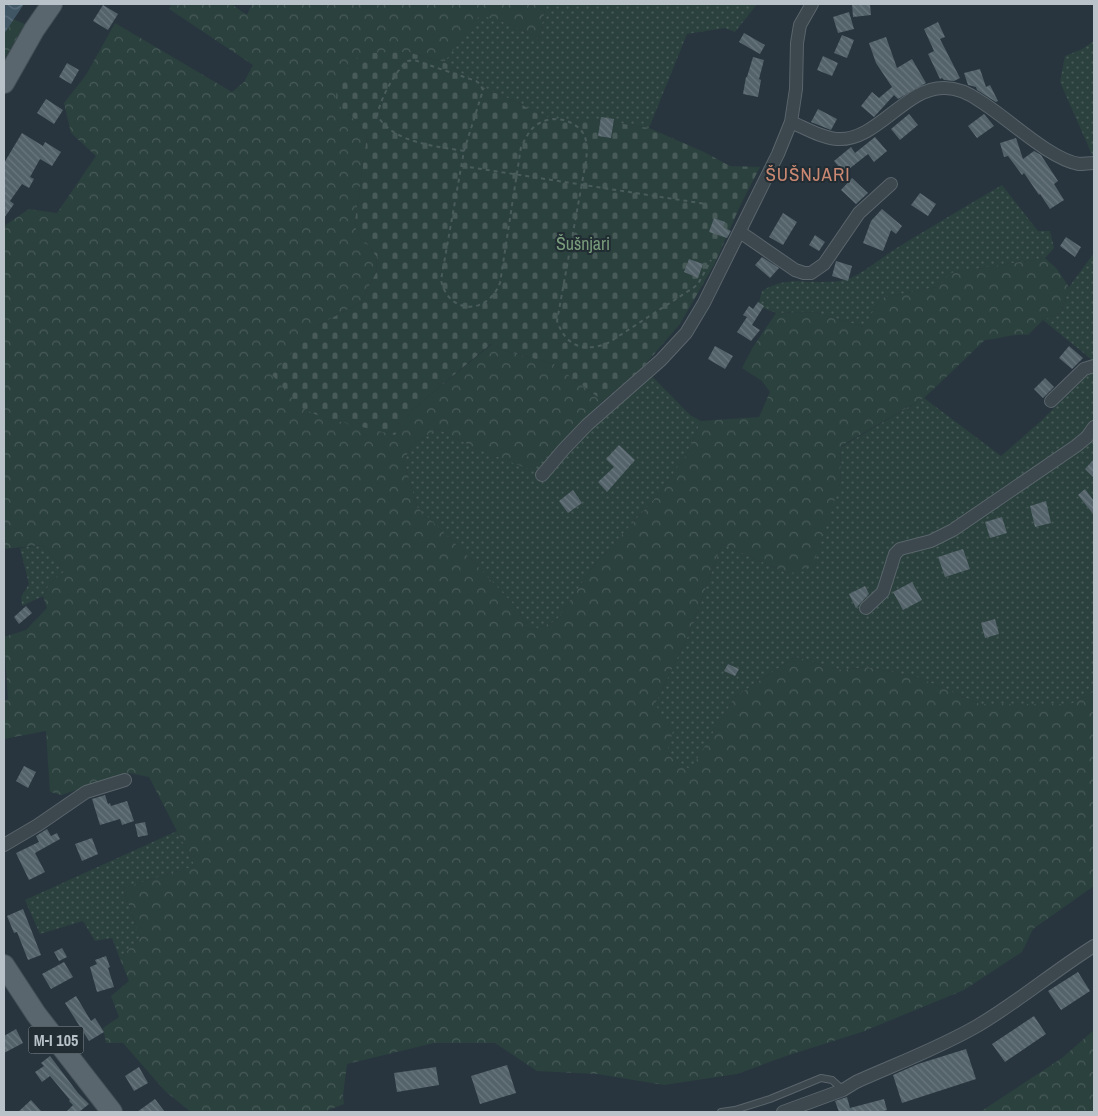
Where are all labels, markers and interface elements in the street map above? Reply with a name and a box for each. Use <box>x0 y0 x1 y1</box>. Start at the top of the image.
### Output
district label: ŠUŠNJARI <box>765 161 851 187</box>
park label: Šušnjari <box>556 231 610 256</box>
road number: M-I 105 <box>28 1026 84 1054</box>

